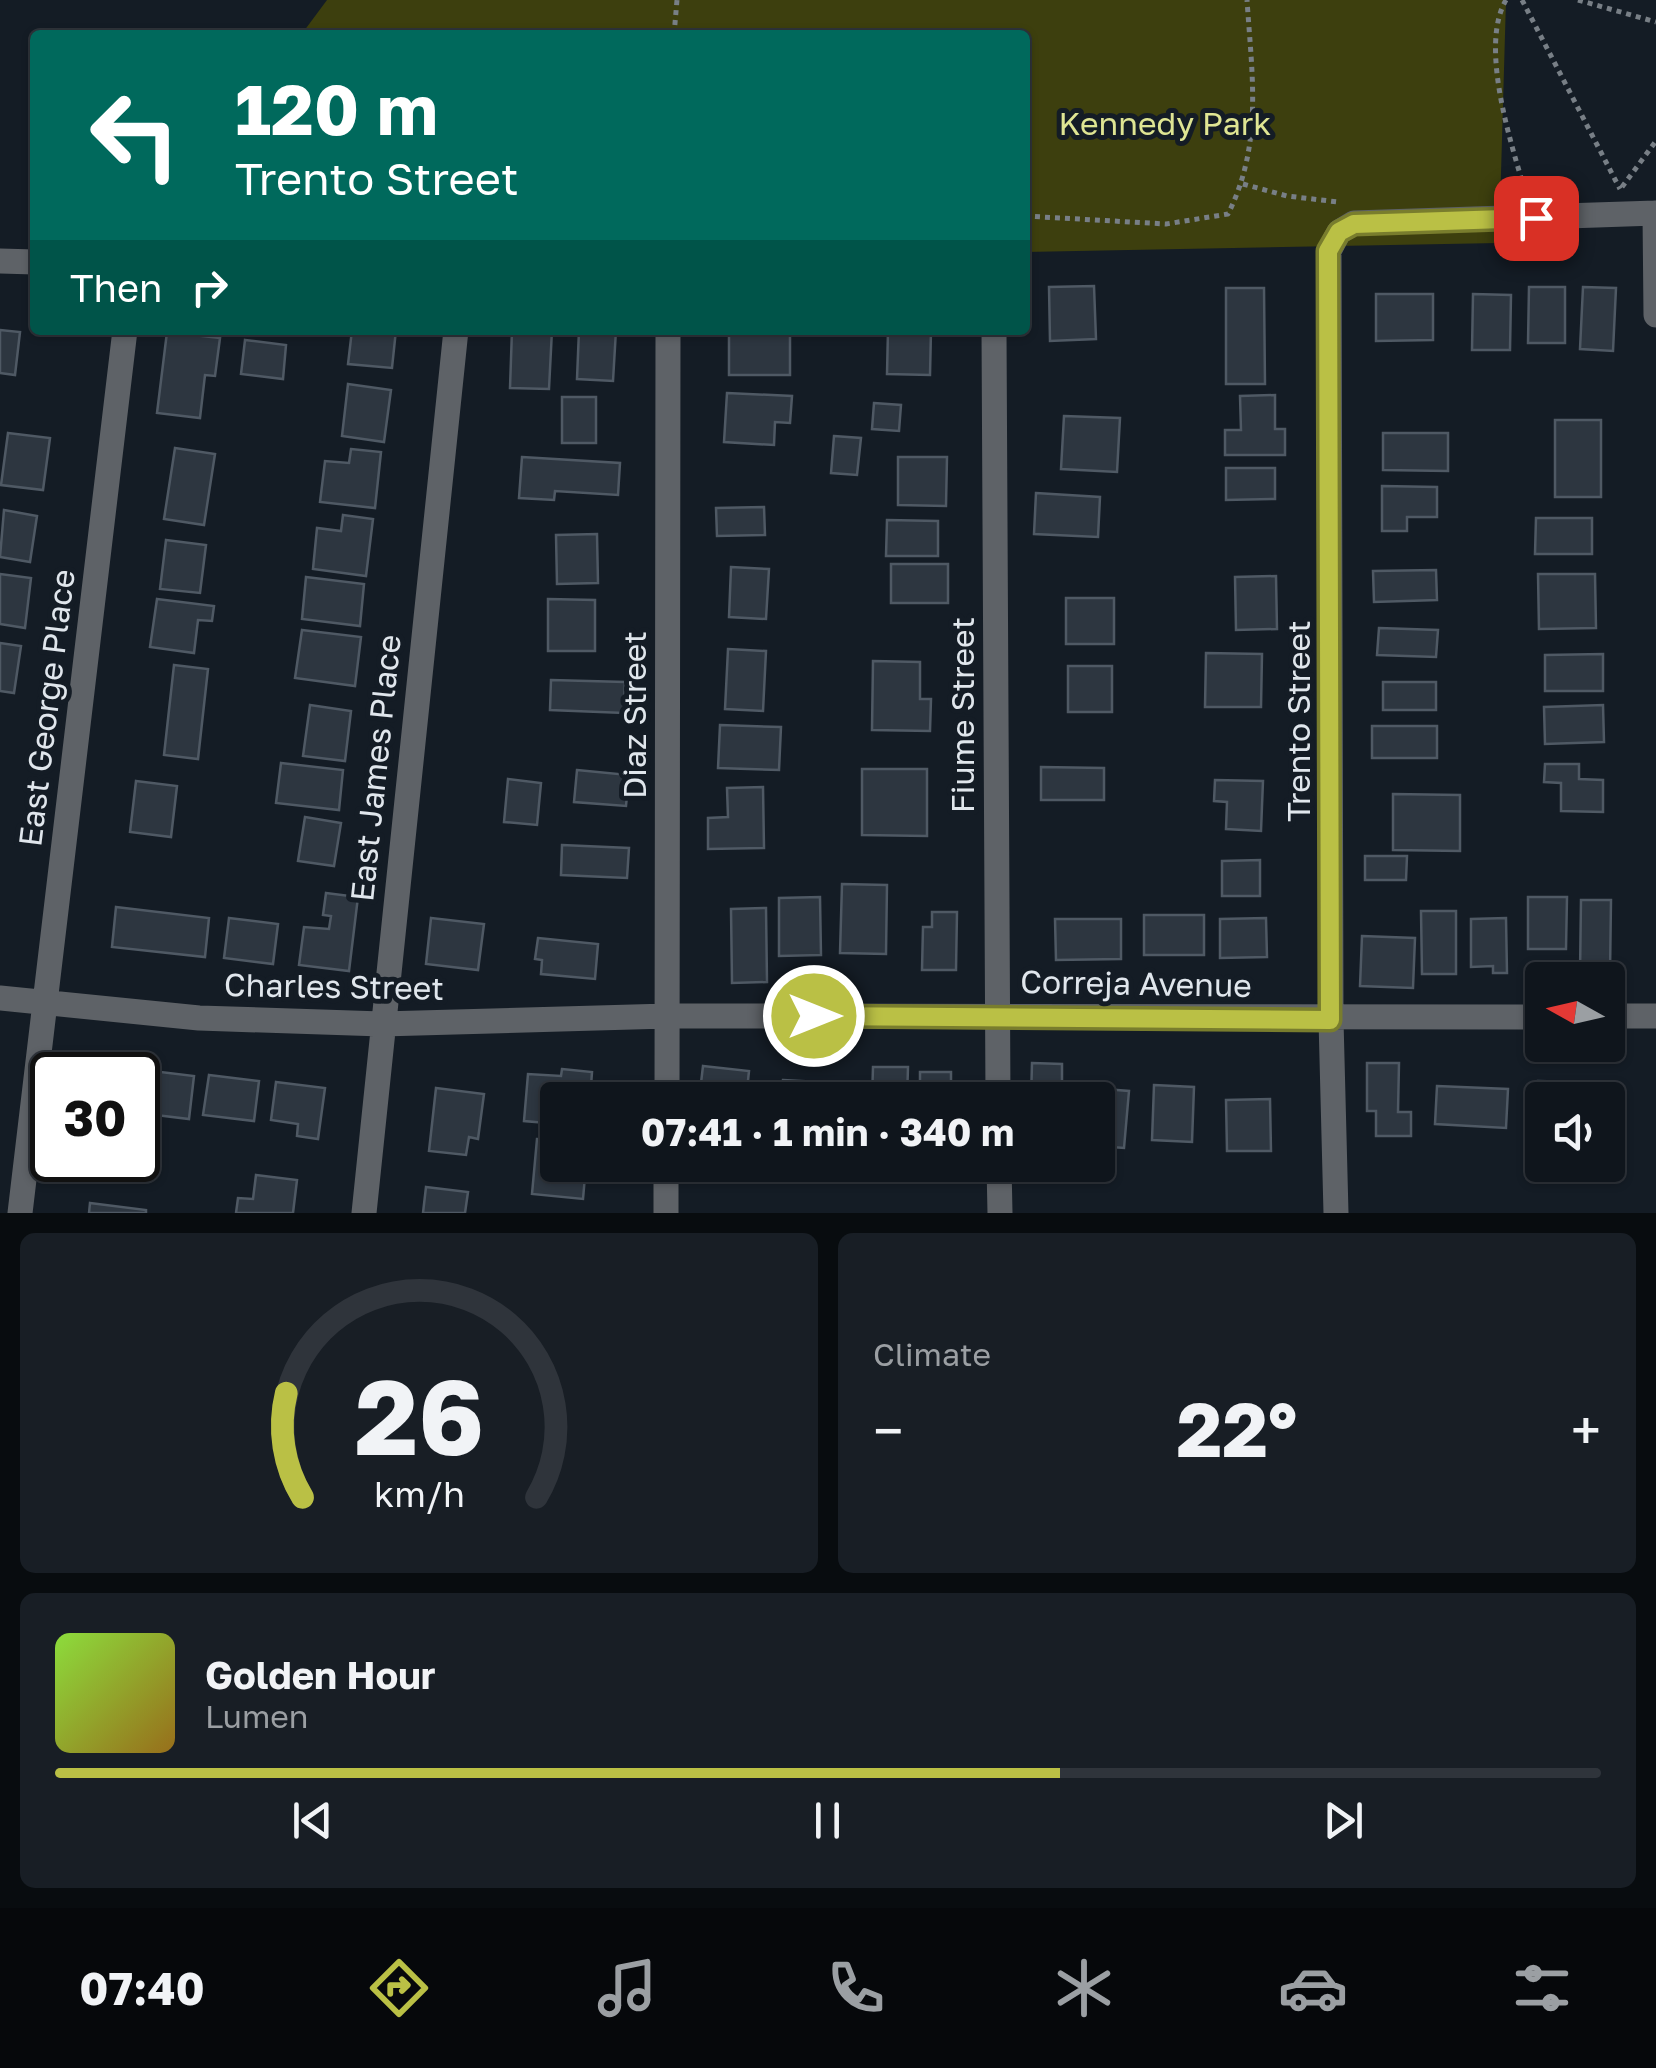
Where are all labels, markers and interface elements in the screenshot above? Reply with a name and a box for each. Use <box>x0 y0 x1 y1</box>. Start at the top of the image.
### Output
text: 120 m <box>235 66 438 150</box>
icon: left <box>70 70 200 200</box>
park label: Kennedy Park <box>1059 104 1271 142</box>
text: Trento Street <box>235 151 519 205</box>
pin <box>1494 176 1579 261</box>
icon: arrive <box>1509 191 1564 246</box>
icon: right <box>182 260 237 315</box>
text: Then <box>70 265 162 310</box>
street label: East George Place <box>10 567 82 849</box>
street label: Fiume Street <box>943 617 981 813</box>
street label: Trento Street <box>1279 620 1317 822</box>
street label: Diaz Street <box>615 631 653 799</box>
street label: East James Place <box>342 633 408 903</box>
street label: Correja Avenue <box>1020 962 1252 1004</box>
north arrow <box>1525 962 1625 1062</box>
map controls <box>1525 962 1625 1182</box>
position arrow <box>762 964 866 1068</box>
street label: Charles Street <box>224 965 444 1007</box>
speed limit sign: 30 <box>30 1052 160 1182</box>
button: sound <box>1525 1082 1625 1182</box>
text: 07:41 · 1 min · 340 m <box>641 1109 1014 1154</box>
text: Climate <box>873 1335 991 1373</box>
text: 26 <box>354 1353 484 1478</box>
text: 22° <box>1177 1383 1297 1474</box>
text: − <box>873 1397 903 1463</box>
text: + <box>1571 1397 1601 1463</box>
text: km/h <box>374 1472 464 1515</box>
text: Golden Hour <box>205 1652 436 1697</box>
text: Lumen <box>205 1697 309 1735</box>
icon: previous <box>285 1793 340 1848</box>
icon: pause <box>800 1793 855 1848</box>
icon: next <box>1316 1793 1371 1848</box>
icon: directions <box>364 1953 434 2023</box>
icon: music <box>592 1953 662 2023</box>
icon: phone <box>821 1953 891 2023</box>
icon: climate <box>1049 1953 1119 2023</box>
icon: car <box>1278 1953 1348 2023</box>
icon: filters <box>1507 1953 1577 2023</box>
text: 07:40 <box>79 1961 205 2015</box>

